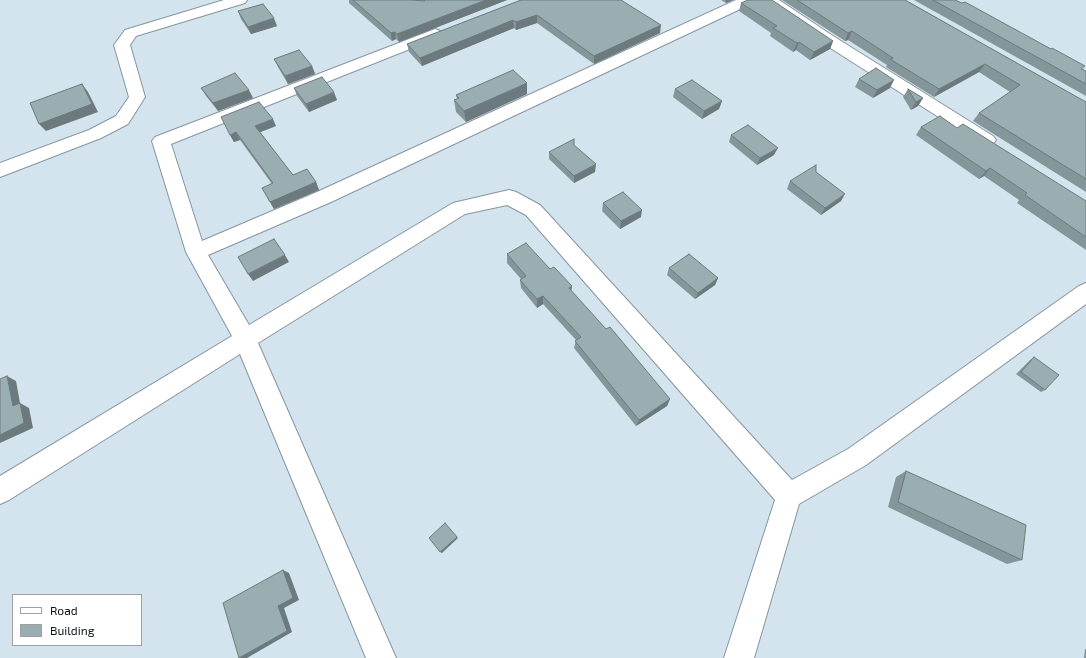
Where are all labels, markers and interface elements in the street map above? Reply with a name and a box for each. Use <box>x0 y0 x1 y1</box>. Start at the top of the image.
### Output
legend <box>12 594 142 646</box>
text: Road <box>50 603 78 617</box>
text: Building <box>50 623 94 637</box>

